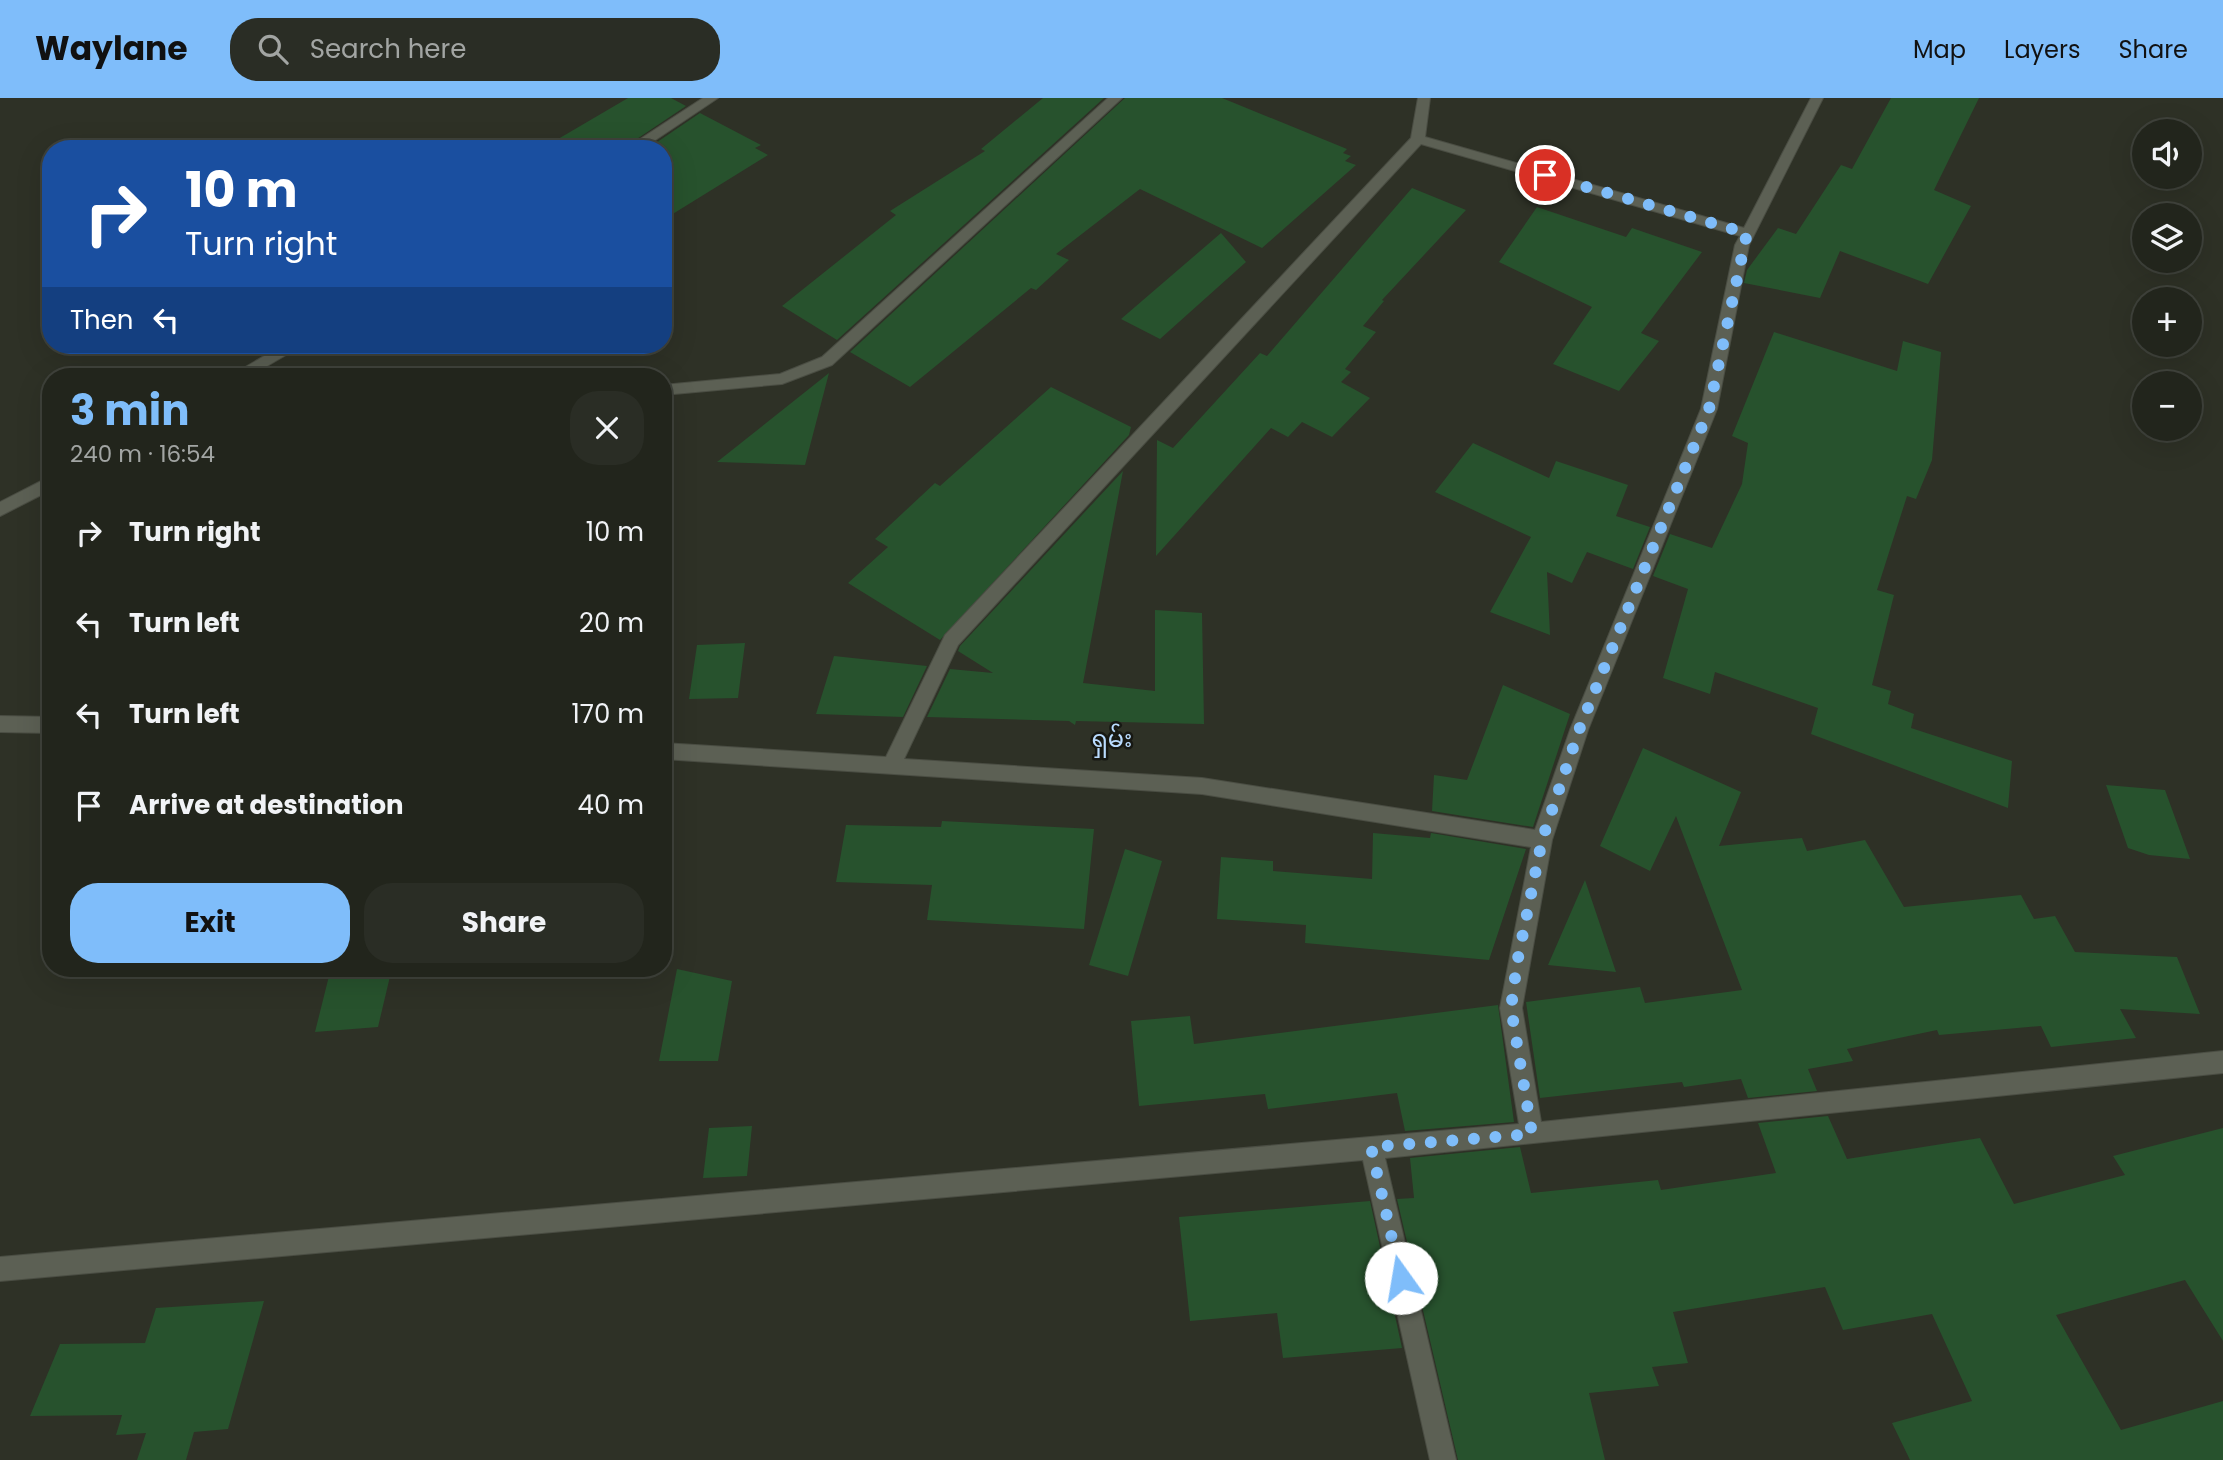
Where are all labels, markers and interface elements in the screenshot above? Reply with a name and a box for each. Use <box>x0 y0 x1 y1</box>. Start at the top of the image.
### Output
search box <box>230 18 720 81</box>
text: Waylane <box>35 25 188 72</box>
icon: search <box>254 30 292 68</box>
text: Search here <box>310 31 466 67</box>
text: Map <box>1913 33 1966 66</box>
text: Layers <box>2004 33 2080 66</box>
text: Share <box>2118 33 2188 66</box>
map controls <box>2132 119 2202 441</box>
button: sound <box>2132 119 2202 189</box>
pin <box>1515 145 1575 205</box>
text: 10 m <box>185 156 298 224</box>
icon: arrive <box>1526 156 1564 194</box>
icon: right <box>70 168 161 259</box>
button: layers <box>2132 203 2202 273</box>
text: Turn right <box>185 221 337 266</box>
button: + <box>2132 287 2202 357</box>
icon: left <box>147 301 185 339</box>
text: Then <box>70 302 133 338</box>
button: − <box>2132 371 2202 441</box>
text: 3 min <box>70 381 190 440</box>
button: close <box>570 391 644 465</box>
text: 240 m · 16:54 <box>70 438 215 470</box>
icon: right <box>70 514 108 552</box>
text: Turn right <box>129 514 261 550</box>
text: 10 m <box>586 514 644 550</box>
icon: left <box>70 605 108 643</box>
text: Turn left <box>129 605 240 641</box>
text: 20 m <box>579 605 644 641</box>
icon: left <box>70 696 108 734</box>
text: Turn left <box>129 696 240 732</box>
text: 170 m <box>571 696 644 732</box>
district label: ရှမ်း <box>1092 722 1132 758</box>
icon: arrive <box>70 787 108 825</box>
text: Arrive at destination <box>129 787 404 823</box>
text: 40 m <box>578 787 644 823</box>
button: Exit <box>70 883 350 963</box>
button: Share <box>364 883 644 963</box>
position arrow <box>1364 1241 1438 1315</box>

